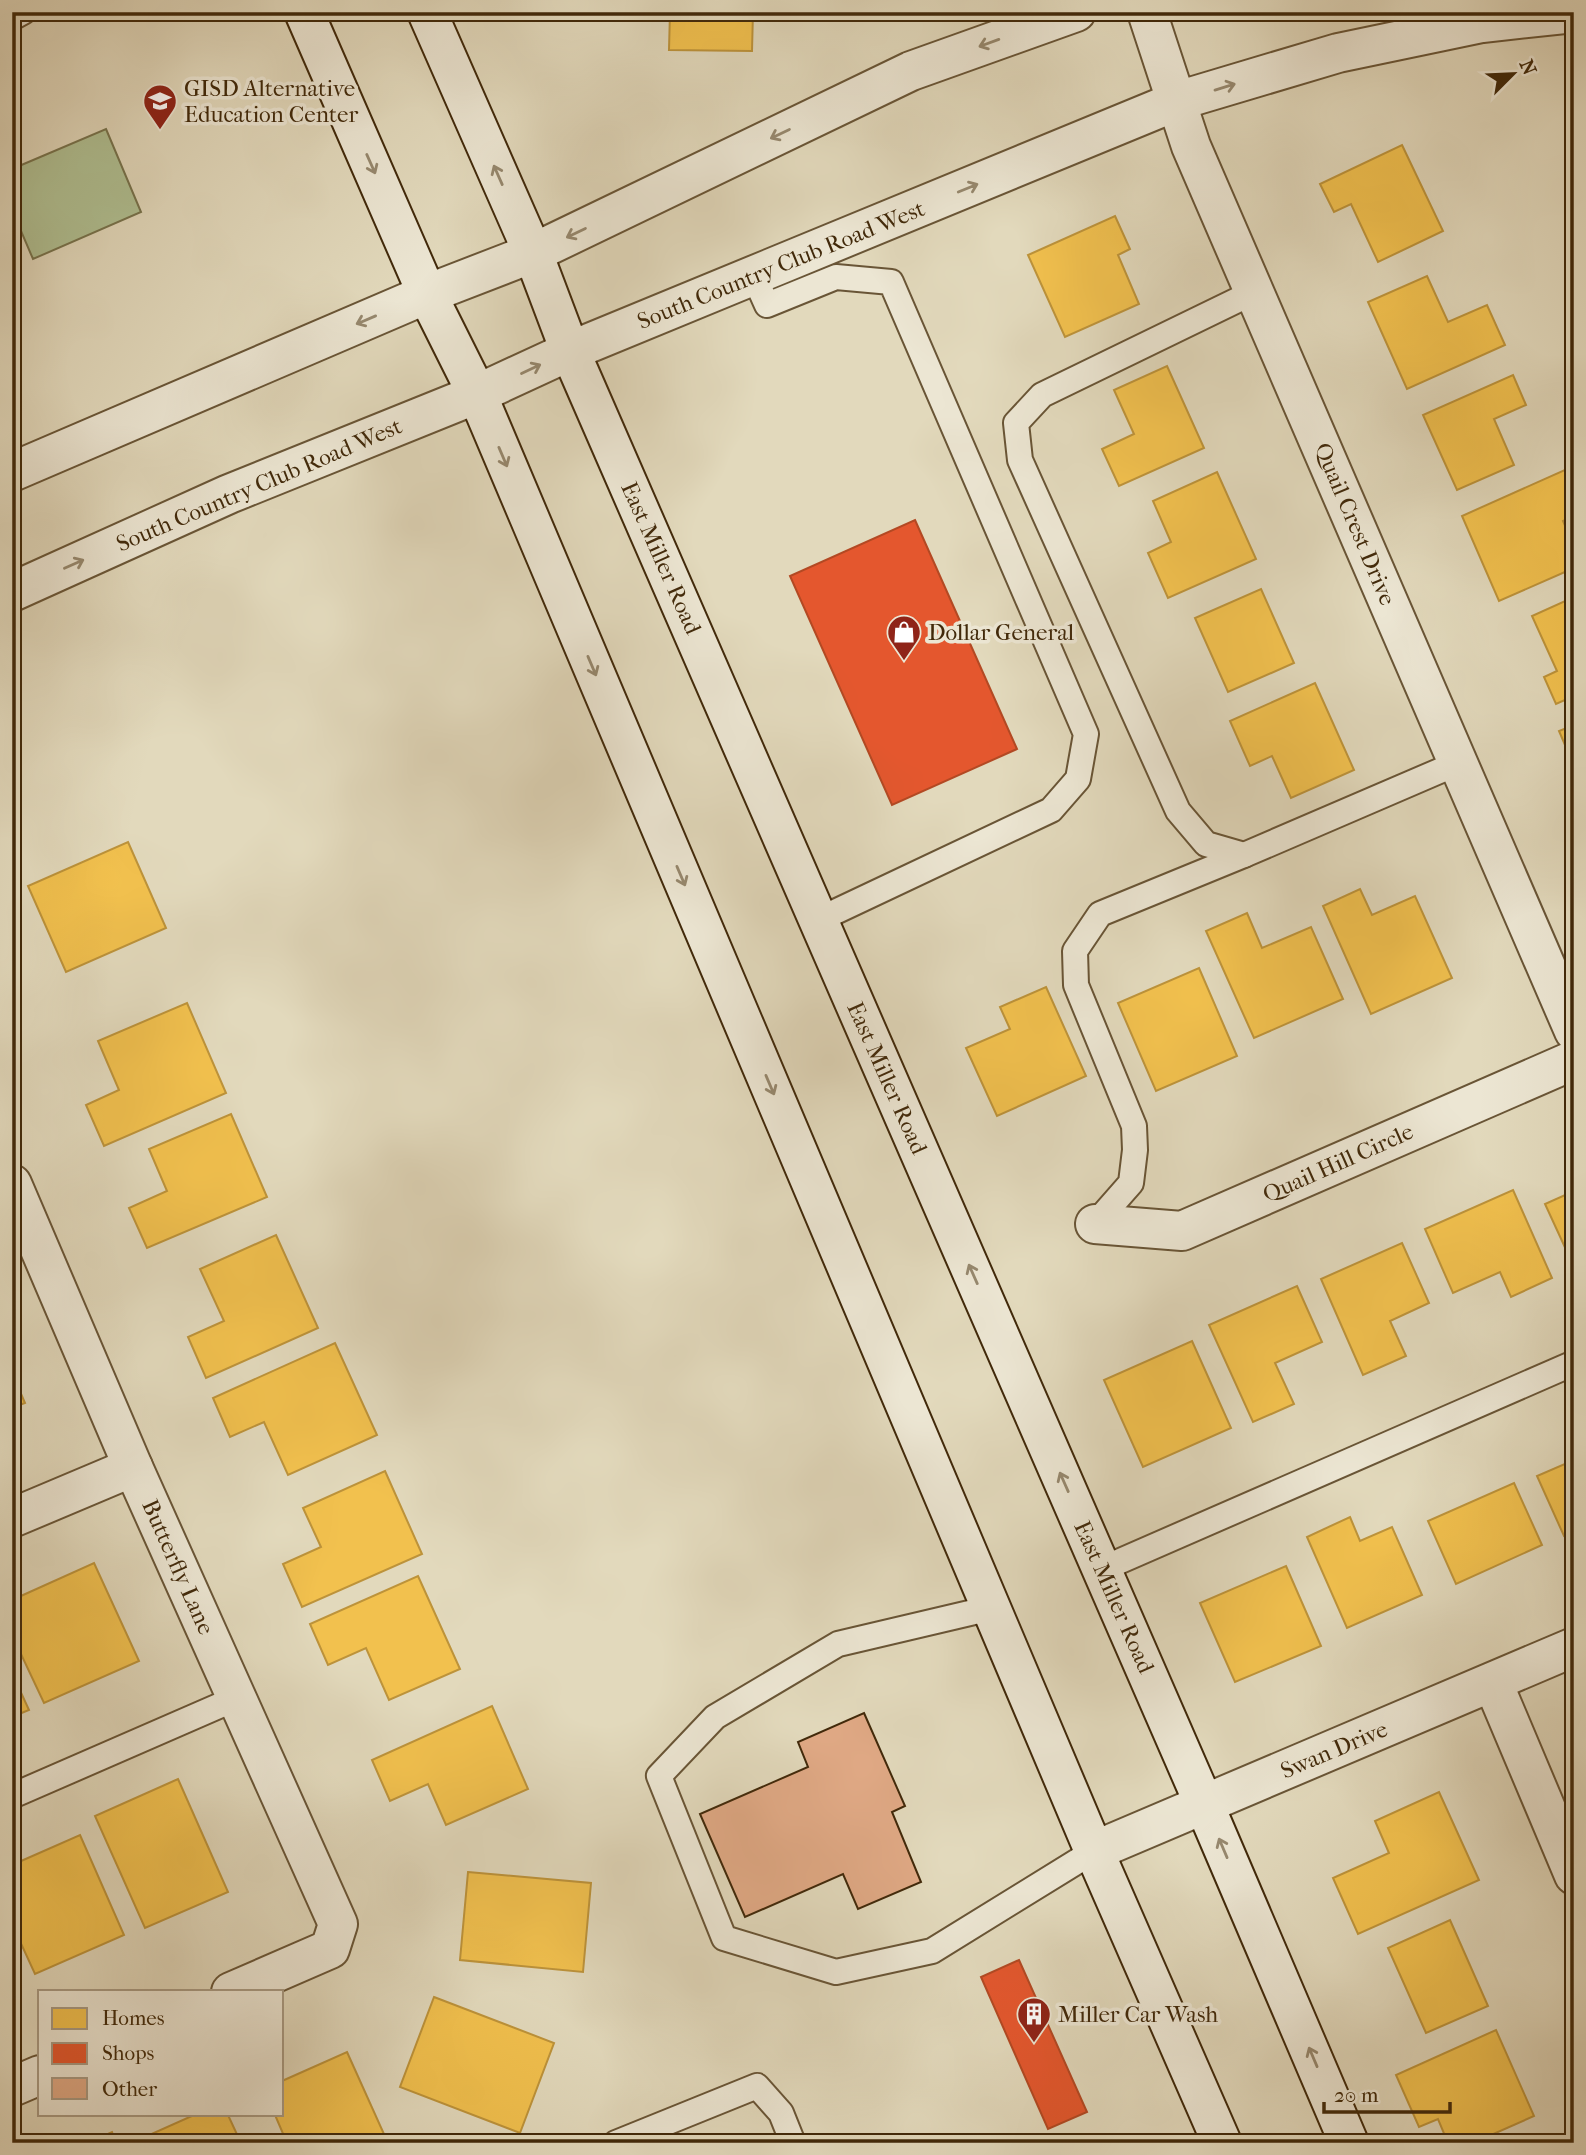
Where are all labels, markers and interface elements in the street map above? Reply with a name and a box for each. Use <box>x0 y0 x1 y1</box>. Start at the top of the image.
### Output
one-way arrow <box>978 38 1000 51</box>
north arrow <box>1478 38 1548 108</box>
text: N <box>1515 56 1541 79</box>
place label: GISD Alternative Education Center <box>184 75 358 128</box>
one-way arrow <box>1214 80 1236 93</box>
school or university icon: GISD Alternative Education Center <box>141 82 179 131</box>
one-way arrow <box>770 129 791 142</box>
one-way arrow <box>365 153 378 175</box>
one-way arrow <box>491 164 504 186</box>
one-way arrow <box>956 180 978 193</box>
street label: South Country Club Road West <box>633 195 929 335</box>
one-way arrow <box>566 227 587 240</box>
one-way arrow <box>355 314 377 327</box>
one-way arrow <box>520 362 541 375</box>
street label: South Country Club Road West <box>112 413 406 557</box>
street label: Quail Crest Drive <box>1309 439 1401 609</box>
one-way arrow <box>498 445 511 467</box>
street label: East Miller Road <box>615 478 707 639</box>
one-way arrow <box>63 557 85 570</box>
shop icon: Dollar General <box>885 613 923 662</box>
place label: Dollar General <box>928 619 1075 646</box>
one-way arrow <box>586 655 599 676</box>
one-way arrow <box>675 864 688 886</box>
street label: East Miller Road <box>841 998 933 1159</box>
one-way arrow <box>764 1074 777 1095</box>
street label: Quail Hill Circle <box>1259 1118 1417 1208</box>
one-way arrow <box>966 1264 979 1285</box>
one-way arrow <box>1057 1472 1070 1494</box>
street label: Butterfly Lane <box>136 1495 220 1639</box>
street label: East Miller Road <box>1068 1517 1160 1678</box>
street label: Swan Drive <box>1277 1715 1391 1785</box>
one-way arrow <box>1216 1838 1229 1860</box>
legend <box>38 1990 284 2116</box>
building icon: Miller Car Wash <box>1015 1995 1053 2044</box>
place label: Miller Car Wash <box>1058 2001 1218 2028</box>
text: Homes <box>102 2006 165 2030</box>
text: Shops <box>102 2041 155 2065</box>
one-way arrow <box>1305 2047 1318 2069</box>
scale bar <box>1324 2071 1450 2115</box>
text: Other <box>102 2077 157 2101</box>
text: 20 m <box>1334 2083 1379 2107</box>

